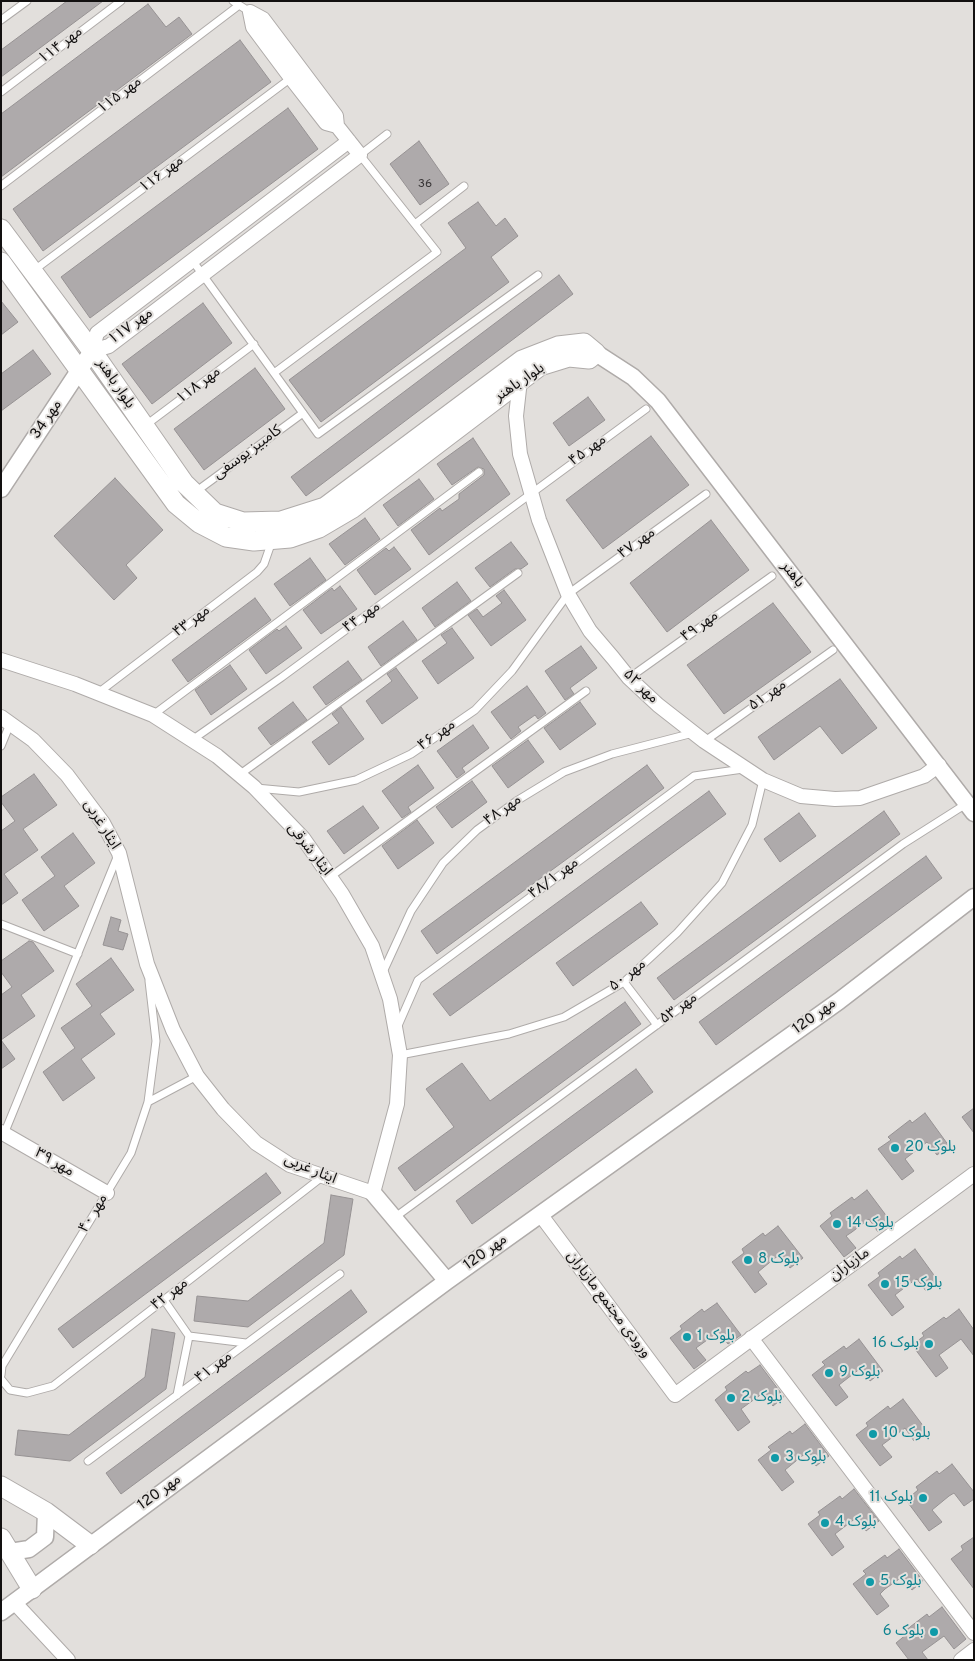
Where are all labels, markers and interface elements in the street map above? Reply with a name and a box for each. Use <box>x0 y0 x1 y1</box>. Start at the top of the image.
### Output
street label: مهر ۱۱۴ <box>35 24 87 68</box>
street label: مهر ۱۱۵ <box>94 74 146 118</box>
street label: مهر ۱۱۶ <box>136 153 188 197</box>
house number: 36 <box>418 178 432 192</box>
street label: مهر ۱۱۷ <box>105 305 157 349</box>
street label: بلوار باهنر <box>92 356 138 412</box>
street label: بلوار باهنر <box>492 360 548 406</box>
street label: مهر ۱۱۸ <box>173 364 225 408</box>
street label: مهر 34 <box>27 397 67 443</box>
street label: کامبیز یوسفی <box>210 422 286 484</box>
street label: مهر ۴۵ <box>566 431 610 471</box>
street label: مهر ۴۷ <box>615 524 659 564</box>
street label: باهنر <box>776 558 808 592</box>
street label: مهر ۴۴ <box>340 598 384 638</box>
street label: مهر ۴۳ <box>170 602 214 642</box>
street label: مهر ۴۹ <box>678 607 722 647</box>
street label: مهر ۵۲ <box>619 666 661 708</box>
street label: مهر ۵۱ <box>746 677 790 715</box>
street label: مهر ۴۶ <box>415 717 459 755</box>
street label: مهر ۴۸ <box>481 792 525 830</box>
street label: ایثار غربی <box>79 797 123 853</box>
street label: ایثار شرقی <box>283 820 335 880</box>
street label: مهر ۴۸/۱ <box>525 854 583 904</box>
street label: مهر ۵۰ <box>606 956 650 996</box>
street label: مهر ۵۳ <box>657 989 701 1029</box>
street label: مهر 120 <box>790 995 840 1039</box>
place label: بلوک 20 <box>905 1139 956 1157</box>
marker: بلوک 20 <box>889 1142 901 1154</box>
street label: مهر ۳۹ <box>31 1145 77 1181</box>
street label: ایثار غربی <box>281 1151 339 1189</box>
street label: مهر ۴۰ <box>75 1191 113 1237</box>
place label: بلوک 14 <box>847 1215 894 1233</box>
marker: بلوک 14 <box>831 1218 843 1230</box>
street label: مهر 120 <box>461 1231 511 1275</box>
street label: مازیاران <box>826 1244 874 1286</box>
street label: ورودی مجتمع مازیاران <box>562 1248 654 1362</box>
place label: بلوک 8 <box>758 1251 799 1269</box>
marker: بلوک 8 <box>742 1254 754 1266</box>
street label: مهر ۴۲ <box>148 1275 192 1315</box>
place label: بلوک 15 <box>895 1275 942 1293</box>
marker: بلوک 15 <box>879 1278 891 1290</box>
place label: بلوک 1 <box>697 1328 735 1346</box>
marker: بلوک 1 <box>681 1331 693 1343</box>
place label: بلوک 16 <box>872 1335 919 1353</box>
marker: بلوک 16 <box>923 1338 935 1350</box>
street label: مهر ۴۱ <box>192 1348 236 1388</box>
place label: بلوک 9 <box>839 1364 880 1382</box>
marker: بلوک 9 <box>823 1367 835 1379</box>
place label: بلوک 2 <box>741 1389 782 1407</box>
marker: بلوک 2 <box>725 1392 737 1404</box>
place label: بلوک 10 <box>883 1425 931 1443</box>
marker: بلوک 10 <box>867 1428 879 1440</box>
place label: بلوک 3 <box>785 1449 826 1467</box>
marker: بلوک 3 <box>769 1452 781 1464</box>
street label: مهر 120 <box>135 1471 185 1515</box>
place label: بلوک 11 <box>870 1489 913 1507</box>
marker: بلوک 11 <box>917 1492 929 1504</box>
place label: بلوک 4 <box>835 1514 877 1532</box>
marker: بلوک 4 <box>819 1517 831 1529</box>
place label: بلوک 5 <box>880 1573 922 1591</box>
marker: بلوک 5 <box>864 1576 876 1588</box>
place label: بلوک 6 <box>883 1623 924 1641</box>
marker: بلوک 6 <box>928 1626 940 1638</box>

